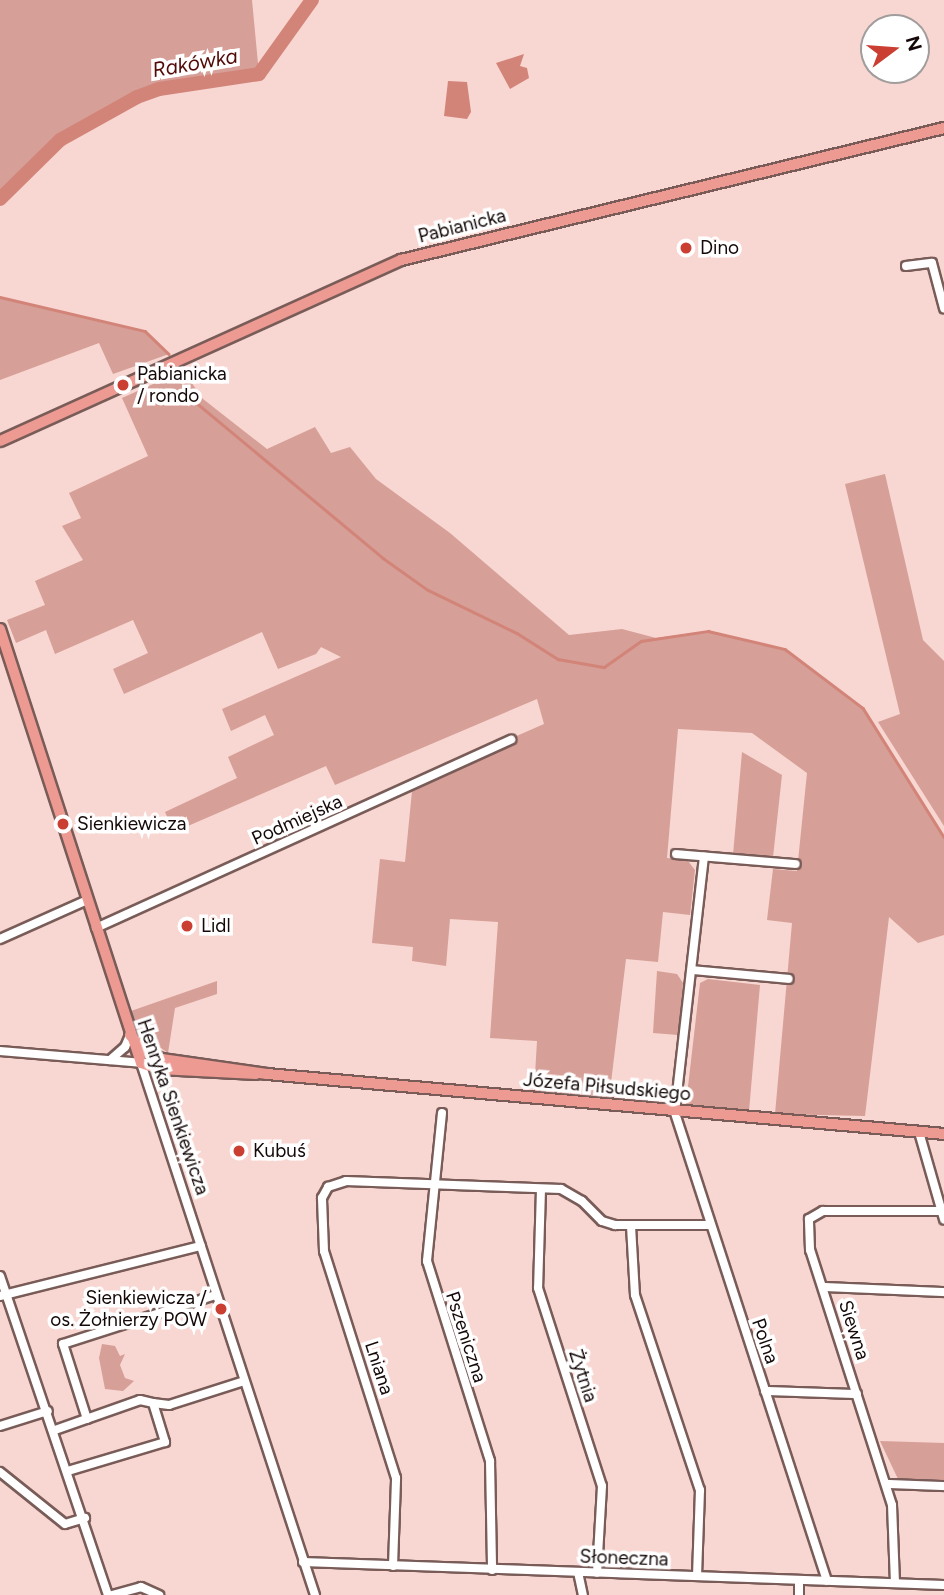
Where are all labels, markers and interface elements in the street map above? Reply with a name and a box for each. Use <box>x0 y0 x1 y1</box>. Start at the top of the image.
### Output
north arrow <box>860 14 930 84</box>
text: N <box>901 33 927 54</box>
water label: Rakówka <box>150 43 240 83</box>
street label: Pabianicka <box>416 204 508 248</box>
place label: Dino <box>700 237 739 259</box>
marker: Dino <box>678 240 694 256</box>
place label: Pabianicka / rondo <box>137 363 227 407</box>
marker: Pabianicka / rondo <box>115 377 131 393</box>
street label: Podmiejska <box>248 790 346 850</box>
place label: Sienkiewicza <box>77 813 186 835</box>
marker: Sienkiewicza <box>55 816 71 832</box>
place label: Lidl <box>201 915 231 937</box>
marker: Lidl <box>179 918 195 934</box>
street label: Henryka Sienkiewicza <box>132 1016 214 1198</box>
street label: Józefa Piłsudskiego <box>522 1068 692 1106</box>
place label: Kubuś <box>253 1140 306 1162</box>
marker: Kubuś <box>231 1143 247 1159</box>
place label: Sienkiewicza / os. Żołnierzy POW <box>50 1287 207 1331</box>
street label: Pszeniczna <box>441 1289 491 1385</box>
street label: Siewna <box>834 1297 874 1363</box>
marker: Sienkiewicza / os. Żołnierzy POW <box>213 1301 229 1317</box>
street label: Polna <box>747 1315 783 1367</box>
street label: Lniana <box>360 1338 398 1398</box>
street label: Żytnia <box>564 1347 602 1405</box>
street label: Słoneczna <box>579 1545 669 1571</box>

